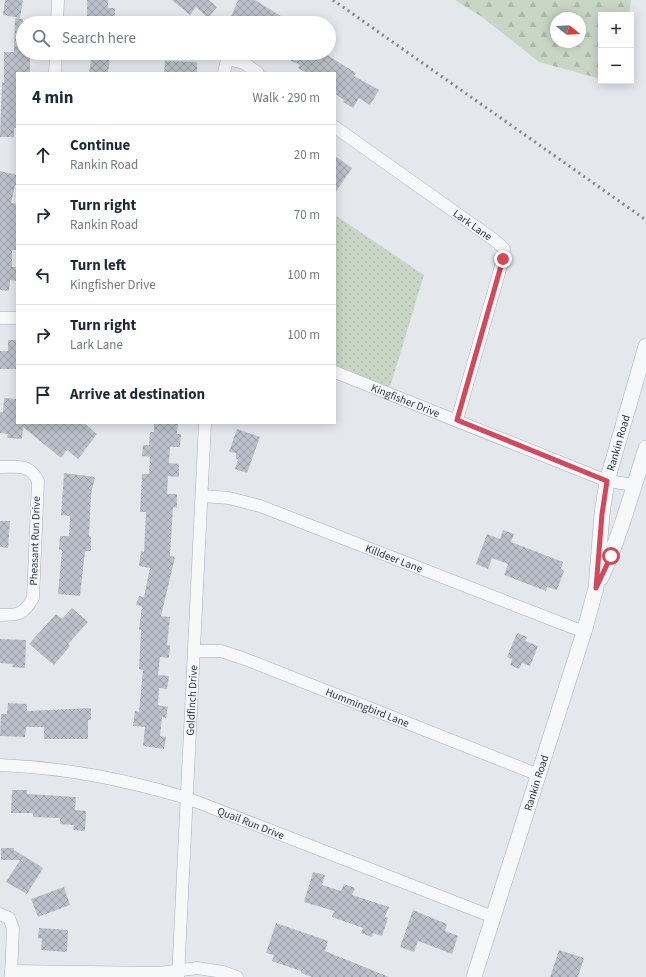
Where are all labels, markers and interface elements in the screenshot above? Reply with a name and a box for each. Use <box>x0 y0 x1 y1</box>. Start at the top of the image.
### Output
north arrow <box>550 12 586 48</box>
map controls <box>598 12 634 84</box>
button: + <box>598 12 634 48</box>
search box <box>16 16 336 60</box>
icon: search <box>30 27 52 49</box>
text: Search here <box>62 28 136 49</box>
button: − <box>598 48 634 84</box>
text: 4 min <box>32 86 73 110</box>
text: Walk · 290 m <box>252 89 320 107</box>
text: Continue <box>70 135 130 156</box>
icon: ahead <box>32 144 54 166</box>
text: 20 m <box>294 146 320 164</box>
text: Rankin Road <box>70 156 138 174</box>
text: Turn right <box>70 195 136 216</box>
icon: right <box>32 204 54 226</box>
text: 70 m <box>294 206 320 224</box>
street label: Lark Lane <box>450 206 496 244</box>
text: Rankin Road <box>70 216 138 234</box>
route end <box>494 250 512 268</box>
text: Turn left <box>70 255 126 276</box>
icon: left <box>32 264 54 286</box>
text: 100 m <box>287 266 320 284</box>
text: Kingfisher Drive <box>70 276 156 294</box>
text: Turn right <box>70 315 136 336</box>
icon: right <box>32 324 54 346</box>
text: 100 m <box>287 326 320 344</box>
text: Lark Lane <box>70 336 123 354</box>
street label: Kingfisher Drive <box>369 380 443 421</box>
icon: arrive <box>32 384 54 406</box>
text: Arrive at destination <box>70 384 205 405</box>
street label: Rankin Road <box>603 413 633 473</box>
street label: Pheasant Run Drive <box>26 496 44 586</box>
street label: Killdeer Lane <box>363 540 425 576</box>
route start <box>602 547 620 565</box>
street label: Goldfinch Drive <box>182 664 201 736</box>
street label: Hummingbird Lane <box>323 684 412 731</box>
street label: Rankin Road <box>520 753 552 812</box>
street label: Quail Run Drive <box>215 803 287 843</box>

